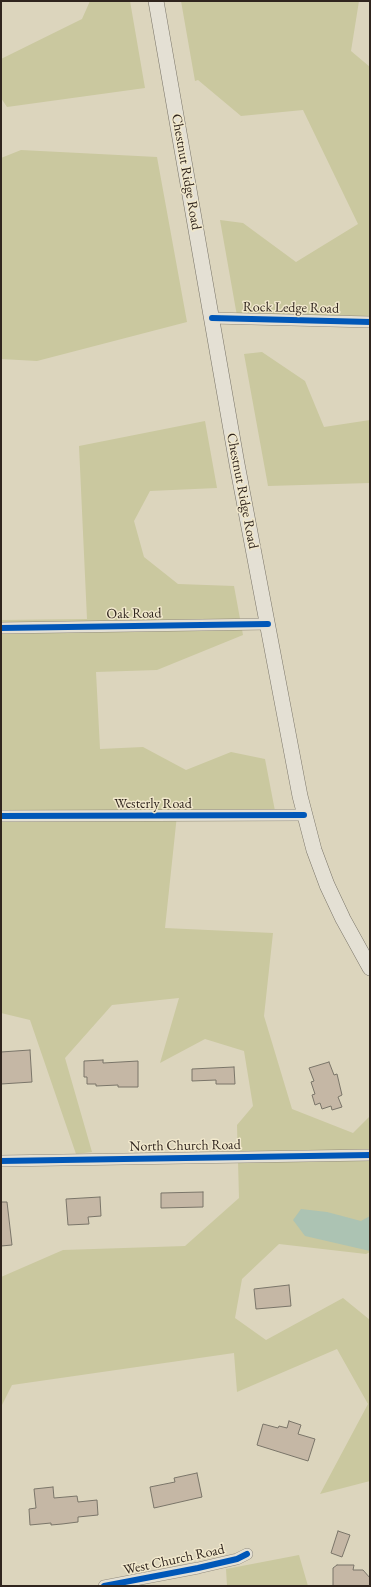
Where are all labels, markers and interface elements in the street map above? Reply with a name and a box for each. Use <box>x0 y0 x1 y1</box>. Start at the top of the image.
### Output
street label: Chestnut Ridge Road <box>168 113 204 231</box>
street label: Rock Ledge Road <box>243 299 339 317</box>
street label: Chestnut Ridge Road <box>223 432 261 550</box>
street label: Oak Road <box>106 605 162 623</box>
street label: Westerly Road <box>114 796 192 812</box>
street label: North Church Road <box>129 1137 241 1155</box>
street label: West Church Road <box>122 1541 226 1579</box>

